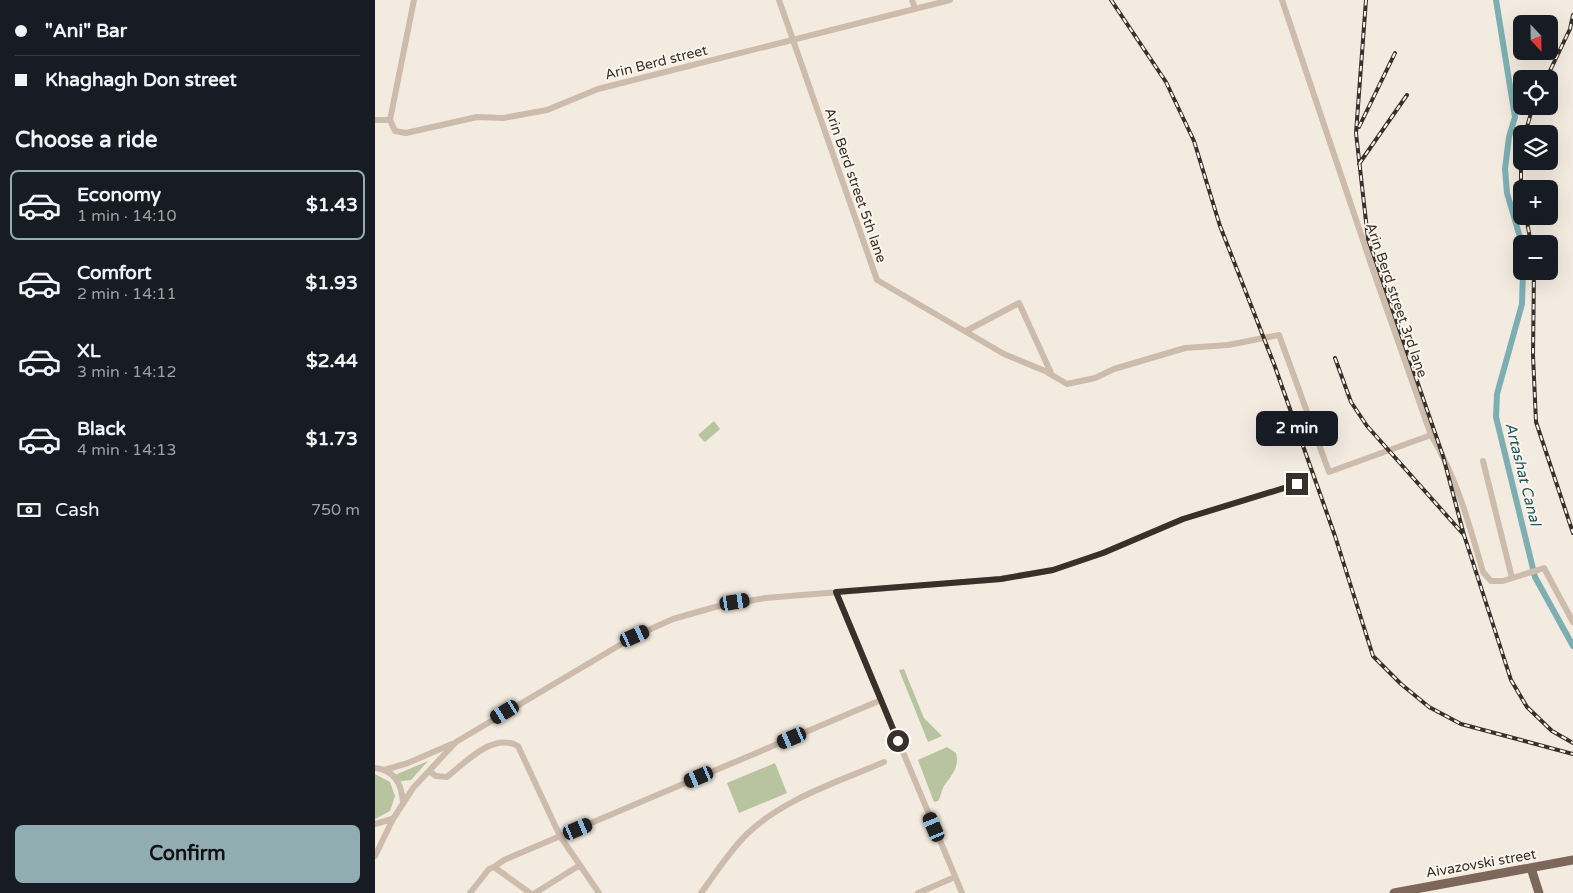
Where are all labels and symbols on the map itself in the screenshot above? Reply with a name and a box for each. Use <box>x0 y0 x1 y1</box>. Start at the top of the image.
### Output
north arrow <box>1513 15 1557 60</box>
street label: Arin Berd street <box>603 41 710 83</box>
street label: Arin Berd street 5th lane <box>821 105 890 265</box>
street label: Arin Berd street 3rd lane <box>1362 220 1431 380</box>
callout: 2 min <box>1256 412 1338 446</box>
water label: Artashat Canal <box>1502 421 1545 529</box>
route end <box>1286 473 1308 495</box>
car <box>719 592 750 612</box>
car <box>618 623 651 649</box>
car <box>488 698 521 726</box>
car <box>775 725 808 751</box>
route start <box>887 730 909 752</box>
car <box>682 764 715 790</box>
car <box>921 810 946 844</box>
car <box>561 816 594 842</box>
street label: Aivazovski street <box>1425 845 1538 882</box>

